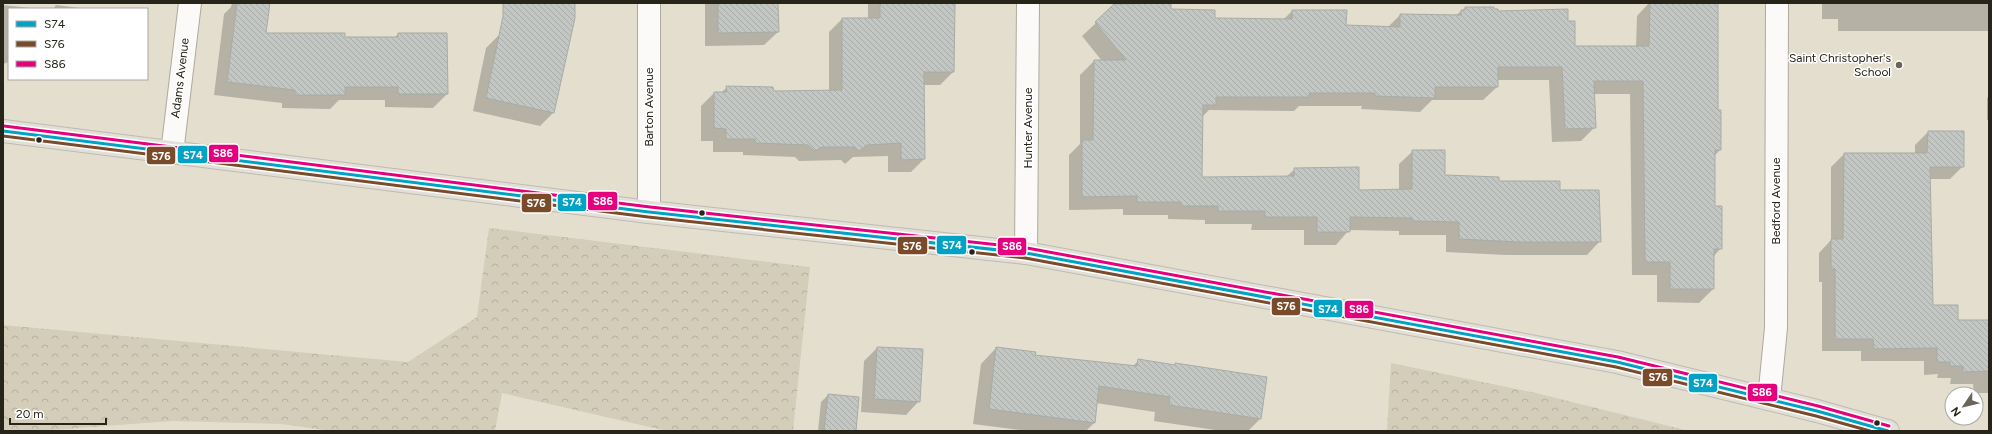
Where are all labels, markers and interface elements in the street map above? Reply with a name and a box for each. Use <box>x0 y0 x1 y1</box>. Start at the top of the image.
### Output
legend <box>8 8 148 80</box>
text: S74 <box>44 17 66 31</box>
text: S76 <box>44 37 65 51</box>
street label: Adams Avenue <box>168 37 192 119</box>
place label: Saint Christopher's School <box>1789 51 1891 79</box>
text: S86 <box>44 57 66 71</box>
marker: Saint Christopher's School <box>1894 60 1904 70</box>
street label: Barton Avenue <box>642 67 656 147</box>
street label: Hunter Avenue <box>1021 87 1035 169</box>
unlabelled marker <box>34 135 44 145</box>
line badge: S86 <box>208 144 239 163</box>
line badge: S74 <box>177 145 208 164</box>
line badge: S76 <box>146 146 176 165</box>
text: S86 <box>213 147 234 160</box>
text: S74 <box>183 149 203 162</box>
text: S76 <box>151 150 171 163</box>
street label: Bedford Avenue <box>1769 157 1783 244</box>
line badge: S86 <box>587 191 618 211</box>
line badge: S76 <box>521 193 552 213</box>
line badge: S74 <box>557 193 587 212</box>
text: S86 <box>593 195 614 208</box>
text: S74 <box>562 196 582 209</box>
text: S76 <box>526 197 546 210</box>
unlabelled marker <box>697 208 707 218</box>
line badge: S74 <box>936 235 967 255</box>
line badge: S76 <box>897 236 928 255</box>
line badge: S86 <box>997 237 1027 256</box>
text: S74 <box>942 239 962 252</box>
text: S76 <box>902 240 922 253</box>
text: S86 <box>1002 240 1023 253</box>
unlabelled marker <box>967 247 977 257</box>
line badge: S76 <box>1271 297 1301 316</box>
line badge: S74 <box>1313 299 1343 318</box>
text: S76 <box>1276 300 1296 313</box>
line badge: S86 <box>1344 300 1374 319</box>
text: S74 <box>1318 303 1338 316</box>
text: S86 <box>1349 303 1370 316</box>
line badge: S76 <box>1642 368 1673 387</box>
text: S76 <box>1648 371 1668 384</box>
line badge: S74 <box>1688 373 1718 393</box>
text: S74 <box>1693 377 1713 390</box>
line badge: S86 <box>1747 383 1778 402</box>
text: S86 <box>1752 386 1773 399</box>
north arrow <box>1944 386 1984 426</box>
scale bar <box>10 400 106 426</box>
text: N <box>1948 404 1964 419</box>
text: 20 m <box>16 407 44 421</box>
unlabelled marker <box>1872 418 1882 428</box>

